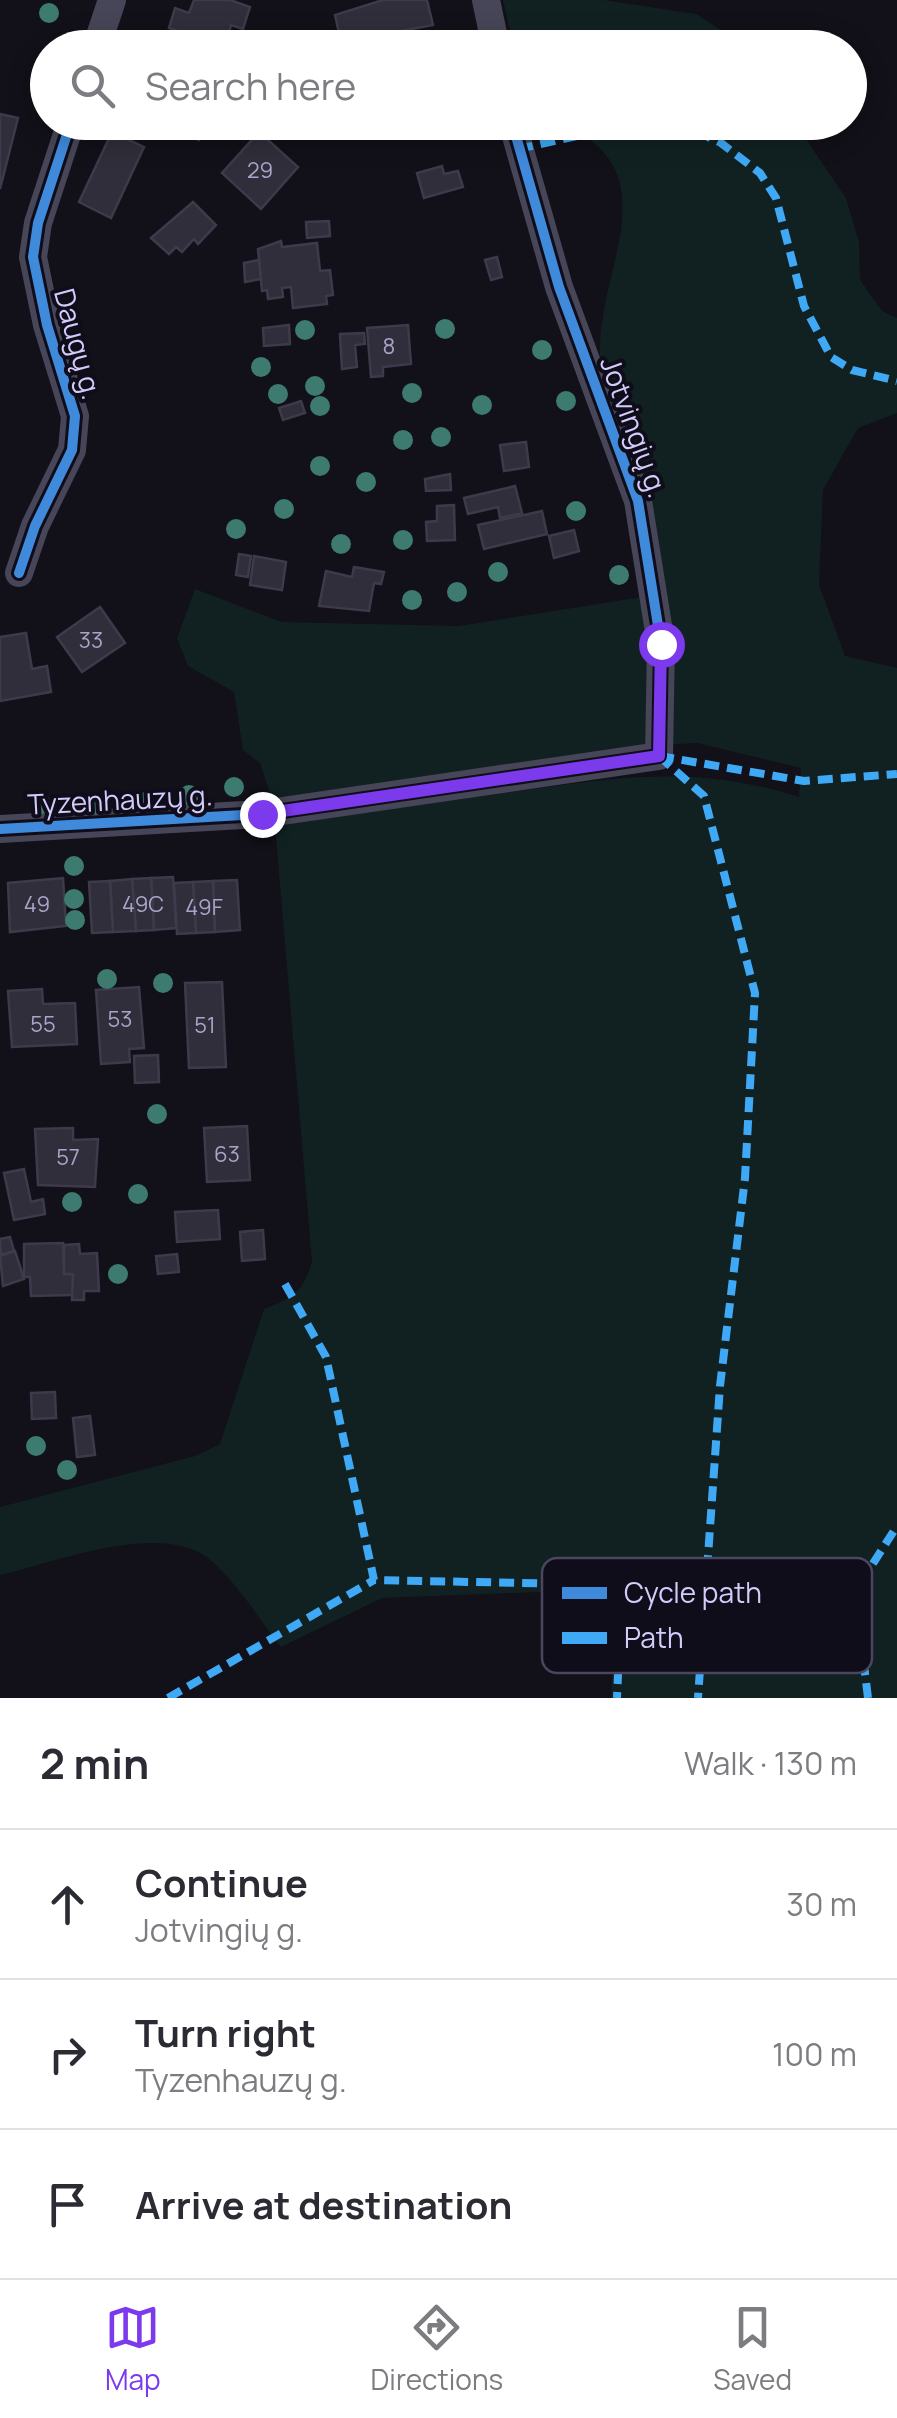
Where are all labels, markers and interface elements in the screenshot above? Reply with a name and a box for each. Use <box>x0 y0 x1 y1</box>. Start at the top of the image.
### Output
search box <box>30 30 867 140</box>
icon: search <box>65 58 120 113</box>
text: Search here <box>145 59 356 111</box>
house number: 29 <box>247 155 273 185</box>
street label: Daugų g. <box>46 284 112 403</box>
house number: 8 <box>383 331 395 361</box>
street label: Jotvingių g. <box>592 351 678 502</box>
route start <box>639 622 685 668</box>
house number: 33 <box>79 625 103 655</box>
street label: Tyzenhauzų g. <box>26 775 213 823</box>
route end <box>240 792 286 838</box>
house number: 49 <box>24 889 50 919</box>
house number: 49C <box>122 889 164 919</box>
house number: 49F <box>185 892 223 922</box>
house number: 53 <box>108 1004 132 1034</box>
house number: 55 <box>30 1009 56 1039</box>
house number: 51 <box>194 1010 216 1040</box>
house number: 63 <box>214 1139 240 1169</box>
house number: 57 <box>56 1142 80 1172</box>
legend <box>542 1558 872 1673</box>
text: Cycle path <box>624 1573 762 1611</box>
text: Path <box>624 1618 684 1656</box>
text: 2 min <box>40 1734 149 1792</box>
text: Walk · 130 m <box>684 1741 857 1785</box>
text: Continue <box>135 1856 308 1908</box>
icon: ahead <box>40 1877 95 1932</box>
text: 30 m <box>786 1882 857 1926</box>
text: Jotvingių g. <box>135 1908 303 1952</box>
text: Turn right <box>135 2006 316 2058</box>
icon: right <box>40 2027 95 2082</box>
text: 100 m <box>772 2032 857 2076</box>
text: Tyzenhauzų g. <box>135 2058 347 2102</box>
icon: arrive <box>40 2177 95 2232</box>
text: Arrive at destination <box>135 2178 512 2230</box>
tab: Map <box>105 2300 161 2398</box>
tab: Directions <box>371 2300 503 2398</box>
tab: Saved <box>713 2300 792 2398</box>

